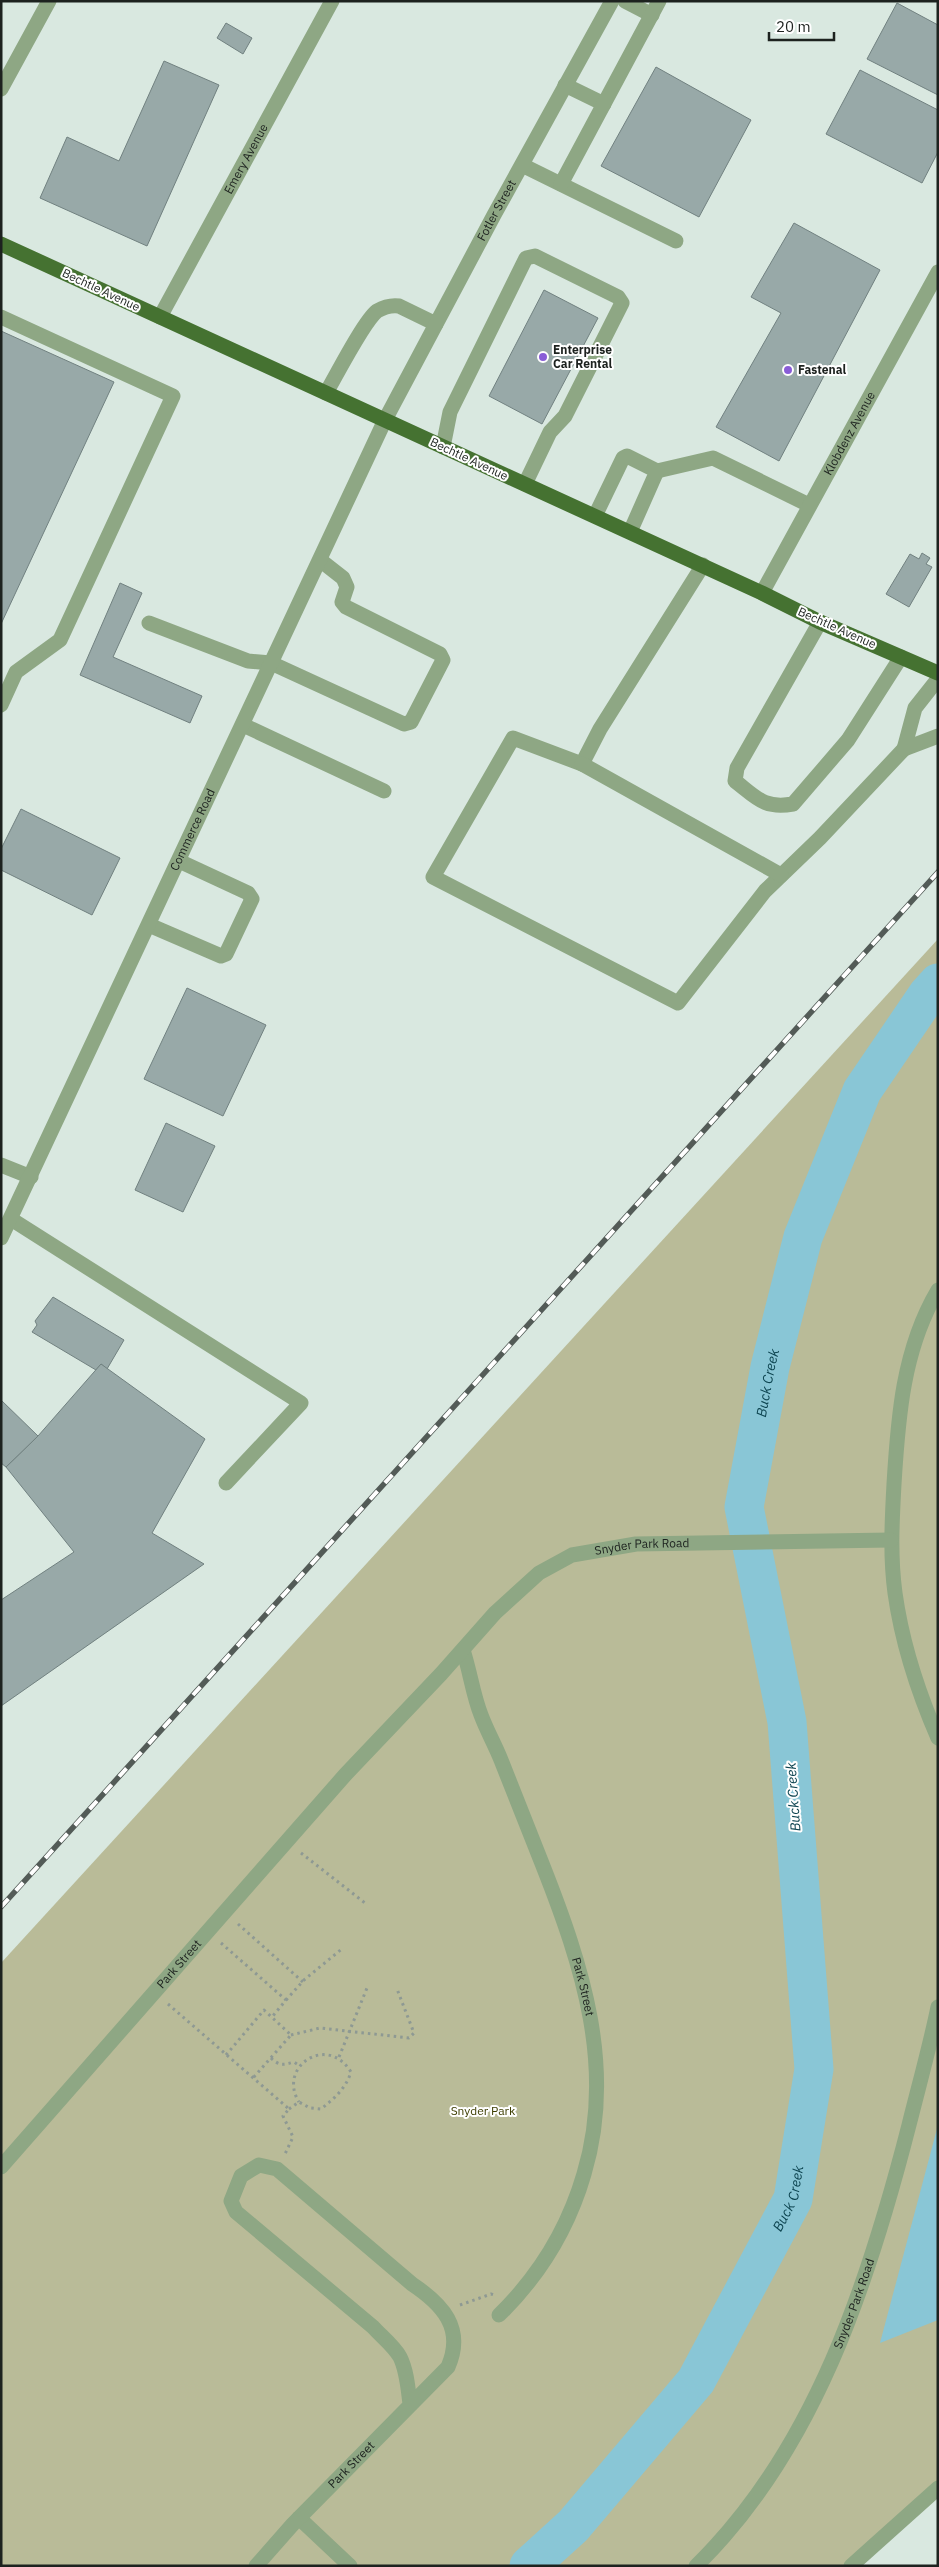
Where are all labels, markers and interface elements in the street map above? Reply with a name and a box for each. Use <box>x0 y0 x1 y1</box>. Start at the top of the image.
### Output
scale bar <box>769 10 834 42</box>
text: 20 m <box>776 17 811 36</box>
street label: Emery Avenue <box>220 121 271 196</box>
street label: Fotler Street <box>474 177 519 243</box>
street label: Bechtle Avenue <box>60 265 143 314</box>
place label: Enterprise Car Rental <box>553 342 613 371</box>
marker: Enterprise Car Rental <box>537 351 549 363</box>
place label: Fastenal <box>798 362 847 377</box>
marker: Fastenal <box>782 364 794 376</box>
street label: Klobdenz Avenue <box>820 388 878 478</box>
street label: Bechtle Avenue <box>428 434 511 483</box>
street label: Bechtle Avenue <box>796 604 879 652</box>
street label: Commerce Road <box>166 786 218 873</box>
water label: Buck Creek <box>752 1346 783 1419</box>
street label: Snyder Park Road <box>593 1535 689 1558</box>
water label: Buck Creek <box>782 1761 804 1832</box>
street label: Park Street <box>153 1936 204 1991</box>
street label: Park Street <box>569 1955 598 2017</box>
park label: Snyder Park <box>451 2103 516 2118</box>
water label: Buck Creek <box>768 2164 807 2234</box>
street label: Snyder Park Road <box>830 2256 877 2351</box>
street label: Park Street <box>325 2438 377 2491</box>

